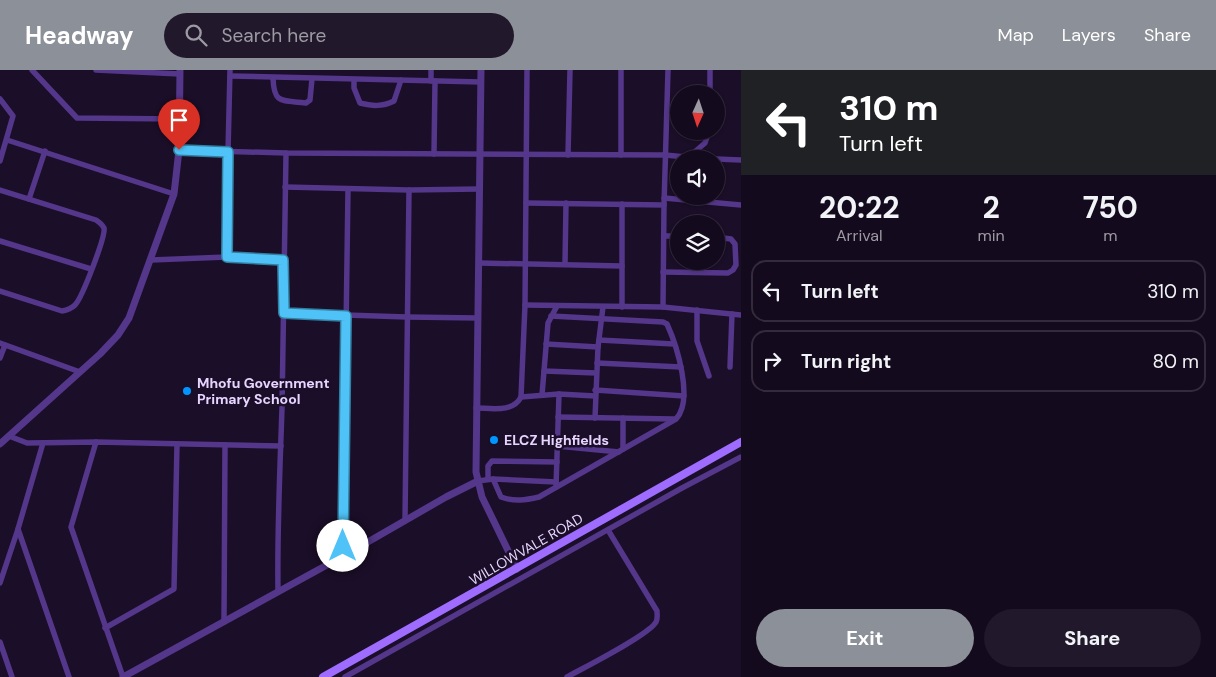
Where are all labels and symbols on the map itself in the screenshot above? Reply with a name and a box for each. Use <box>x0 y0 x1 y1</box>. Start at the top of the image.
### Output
north arrow <box>670 85 725 140</box>
pin <box>158 99 200 150</box>
place label: Mhofu Government Primary School <box>197 374 330 408</box>
marker: Mhofu Government Primary School <box>181 385 193 397</box>
place label: ELCZ Highfields <box>504 431 609 449</box>
marker: ELCZ Highfields <box>488 434 500 446</box>
street label: WILLOWVALE ROAD <box>466 509 586 589</box>
position arrow <box>316 519 368 571</box>

